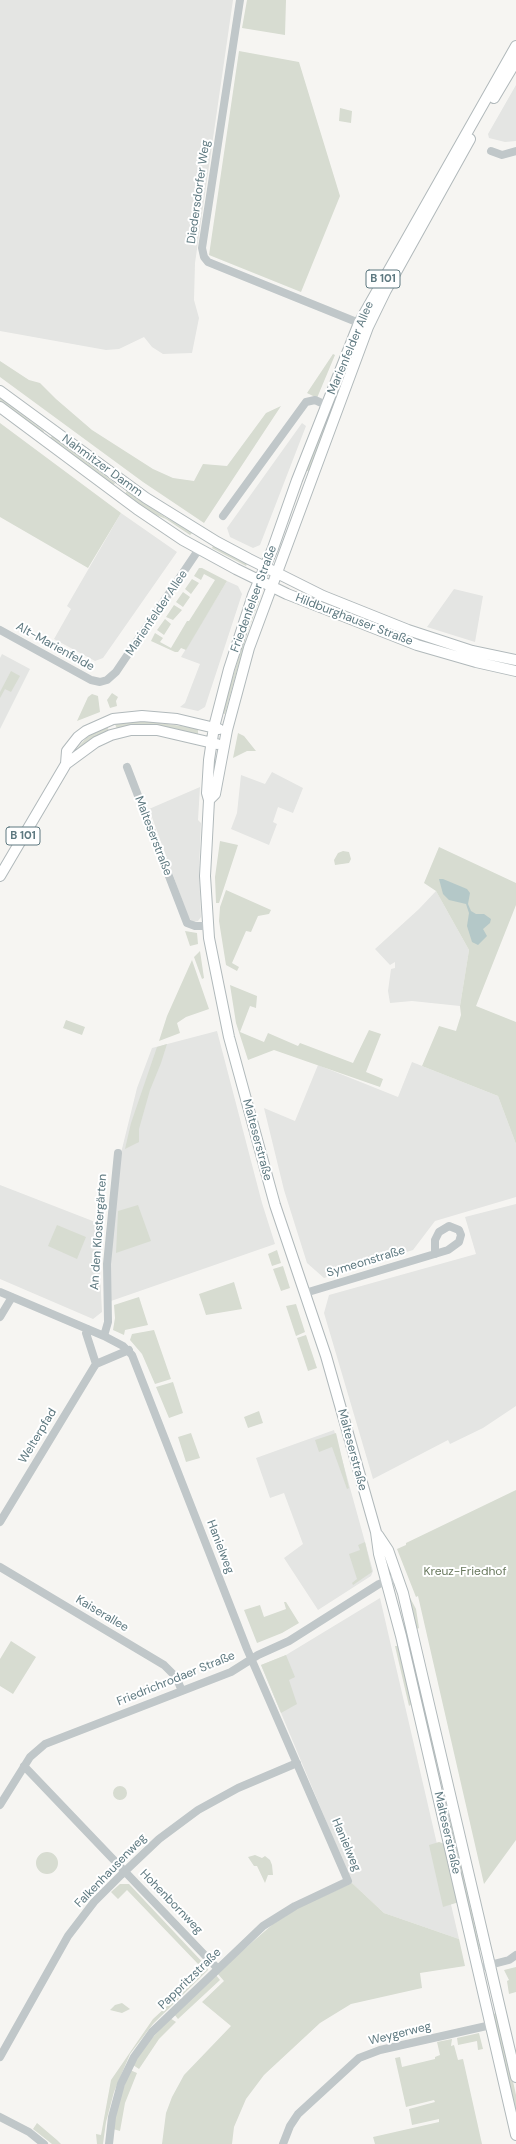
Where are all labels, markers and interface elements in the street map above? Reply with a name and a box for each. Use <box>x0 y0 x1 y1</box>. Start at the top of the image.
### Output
street label: Diedersdorfer Weg <box>185 139 213 245</box>
road number: B 101 <box>366 270 400 288</box>
street label: Marienfelder Allee <box>325 299 377 397</box>
street label: Nahmitzer Damm <box>59 432 145 500</box>
street label: Friedenfelser Straße <box>228 544 280 654</box>
street label: Marienfelder Allee <box>123 568 191 658</box>
street label: Hildburghauser Straße <box>293 591 415 649</box>
street label: Alt-Marienfelde <box>13 620 97 674</box>
street label: Malteserstraße <box>131 794 175 878</box>
road number: B 101 <box>6 827 40 845</box>
street label: Malteserstraße <box>239 1098 275 1182</box>
street label: An den Klostergärten <box>88 1173 110 1291</box>
street label: Symeonstraße <box>325 1243 407 1281</box>
street label: Welterpfad <box>16 1406 60 1466</box>
street label: Malteserstraße <box>334 1408 370 1492</box>
street label: Hanielweg <box>203 1518 237 1576</box>
park label: Kreuz-Friedhof <box>423 1565 507 1579</box>
street label: Kaiserallee <box>73 1593 131 1635</box>
street label: Friedrichrodaer Straße <box>115 1649 237 1709</box>
street label: Malteserstraße <box>431 1790 463 1876</box>
street label: Hanielweg <box>328 1816 364 1874</box>
street label: Falkenhausenweg <box>72 1831 150 1911</box>
street label: Hohenbornweg <box>137 1867 205 1937</box>
street label: Pappritzstraße <box>156 1945 224 2013</box>
street label: Weygerweg <box>367 2019 433 2049</box>

